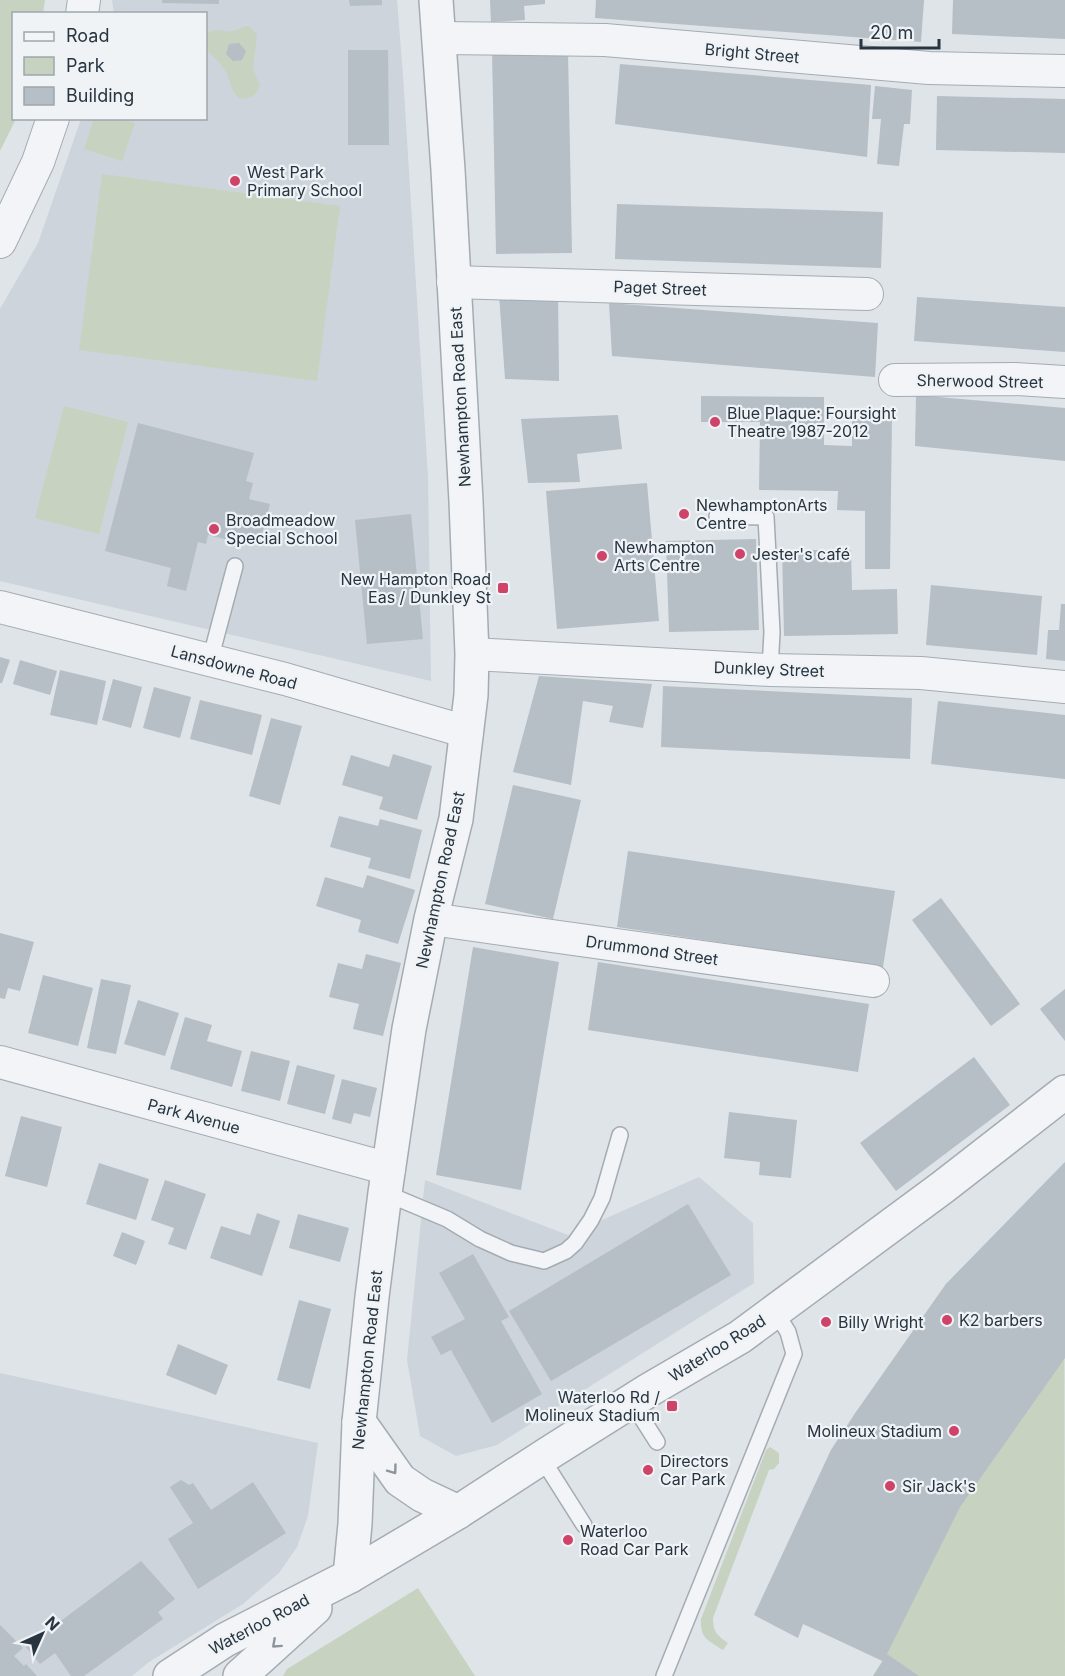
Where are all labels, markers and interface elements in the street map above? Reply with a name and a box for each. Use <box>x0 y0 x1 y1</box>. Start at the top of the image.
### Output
legend <box>12 12 207 120</box>
scale bar <box>861 12 939 50</box>
text: 20 m <box>870 22 913 43</box>
text: Road <box>66 25 109 46</box>
street label: Bright Street <box>704 39 800 67</box>
text: Park <box>66 55 105 76</box>
text: Building <box>66 85 134 106</box>
place label: West Park Primary School <box>247 162 362 200</box>
marker: West Park Primary School <box>228 174 242 188</box>
street label: Paget Street <box>613 276 707 300</box>
street label: Newhampton Road East <box>445 306 475 488</box>
street label: Sherwood Street <box>917 370 1043 392</box>
place label: Blue Plaque: Foursight Theatre 1987-2012 <box>727 403 896 441</box>
marker: Blue Plaque: Foursight Theatre 1987-2012 <box>708 415 722 429</box>
place label: NewhamptonArts Centre <box>696 495 827 533</box>
marker: NewhamptonArts Centre <box>677 507 691 521</box>
place label: Broadmeadow Special School <box>226 510 338 548</box>
marker: Broadmeadow Special School <box>207 522 221 536</box>
place label: Newhampton Arts Centre <box>614 537 715 575</box>
place label: Jester's café <box>752 544 850 564</box>
marker: Jester's café <box>733 547 747 561</box>
marker: Newhampton Arts Centre <box>595 549 609 563</box>
place label: New Hampton Road Eas / Dunkley St <box>340 569 491 607</box>
marker: New Hampton Road Eas / Dunkley St <box>496 581 510 595</box>
street label: Lansdowne Road <box>169 641 299 693</box>
street label: Dunkley Street <box>713 657 825 681</box>
street label: Newhampton Road East <box>411 790 469 970</box>
street label: Drummond Street <box>584 931 720 969</box>
street label: Park Avenue <box>146 1094 242 1138</box>
street label: Newhampton Road East <box>348 1269 386 1451</box>
street label: Waterloo Road <box>665 1310 769 1386</box>
place label: K2 barbers <box>959 1310 1043 1330</box>
place label: Billy Wright <box>838 1312 924 1332</box>
marker: K2 barbers <box>940 1313 954 1327</box>
marker: Billy Wright <box>819 1315 833 1329</box>
place label: Waterloo Rd / Molineux Stadium <box>525 1387 660 1425</box>
marker: Waterloo Rd / Molineux Stadium <box>665 1399 679 1413</box>
place label: Molineux Stadium <box>807 1421 942 1441</box>
marker: Molineux Stadium <box>947 1424 961 1438</box>
place label: Directors Car Park <box>660 1451 729 1489</box>
one-way arrow <box>386 1463 397 1474</box>
marker: Directors Car Park <box>641 1463 655 1477</box>
place label: Sir Jack's <box>902 1476 976 1496</box>
marker: Sir Jack's <box>883 1479 897 1493</box>
place label: Waterloo Road Car Park <box>580 1521 689 1559</box>
marker: Waterloo Road Car Park <box>561 1533 575 1547</box>
street label: Waterloo Road <box>205 1589 313 1659</box>
north arrow <box>12 1604 72 1664</box>
text: N <box>41 1612 64 1635</box>
one-way arrow <box>272 1637 282 1648</box>

